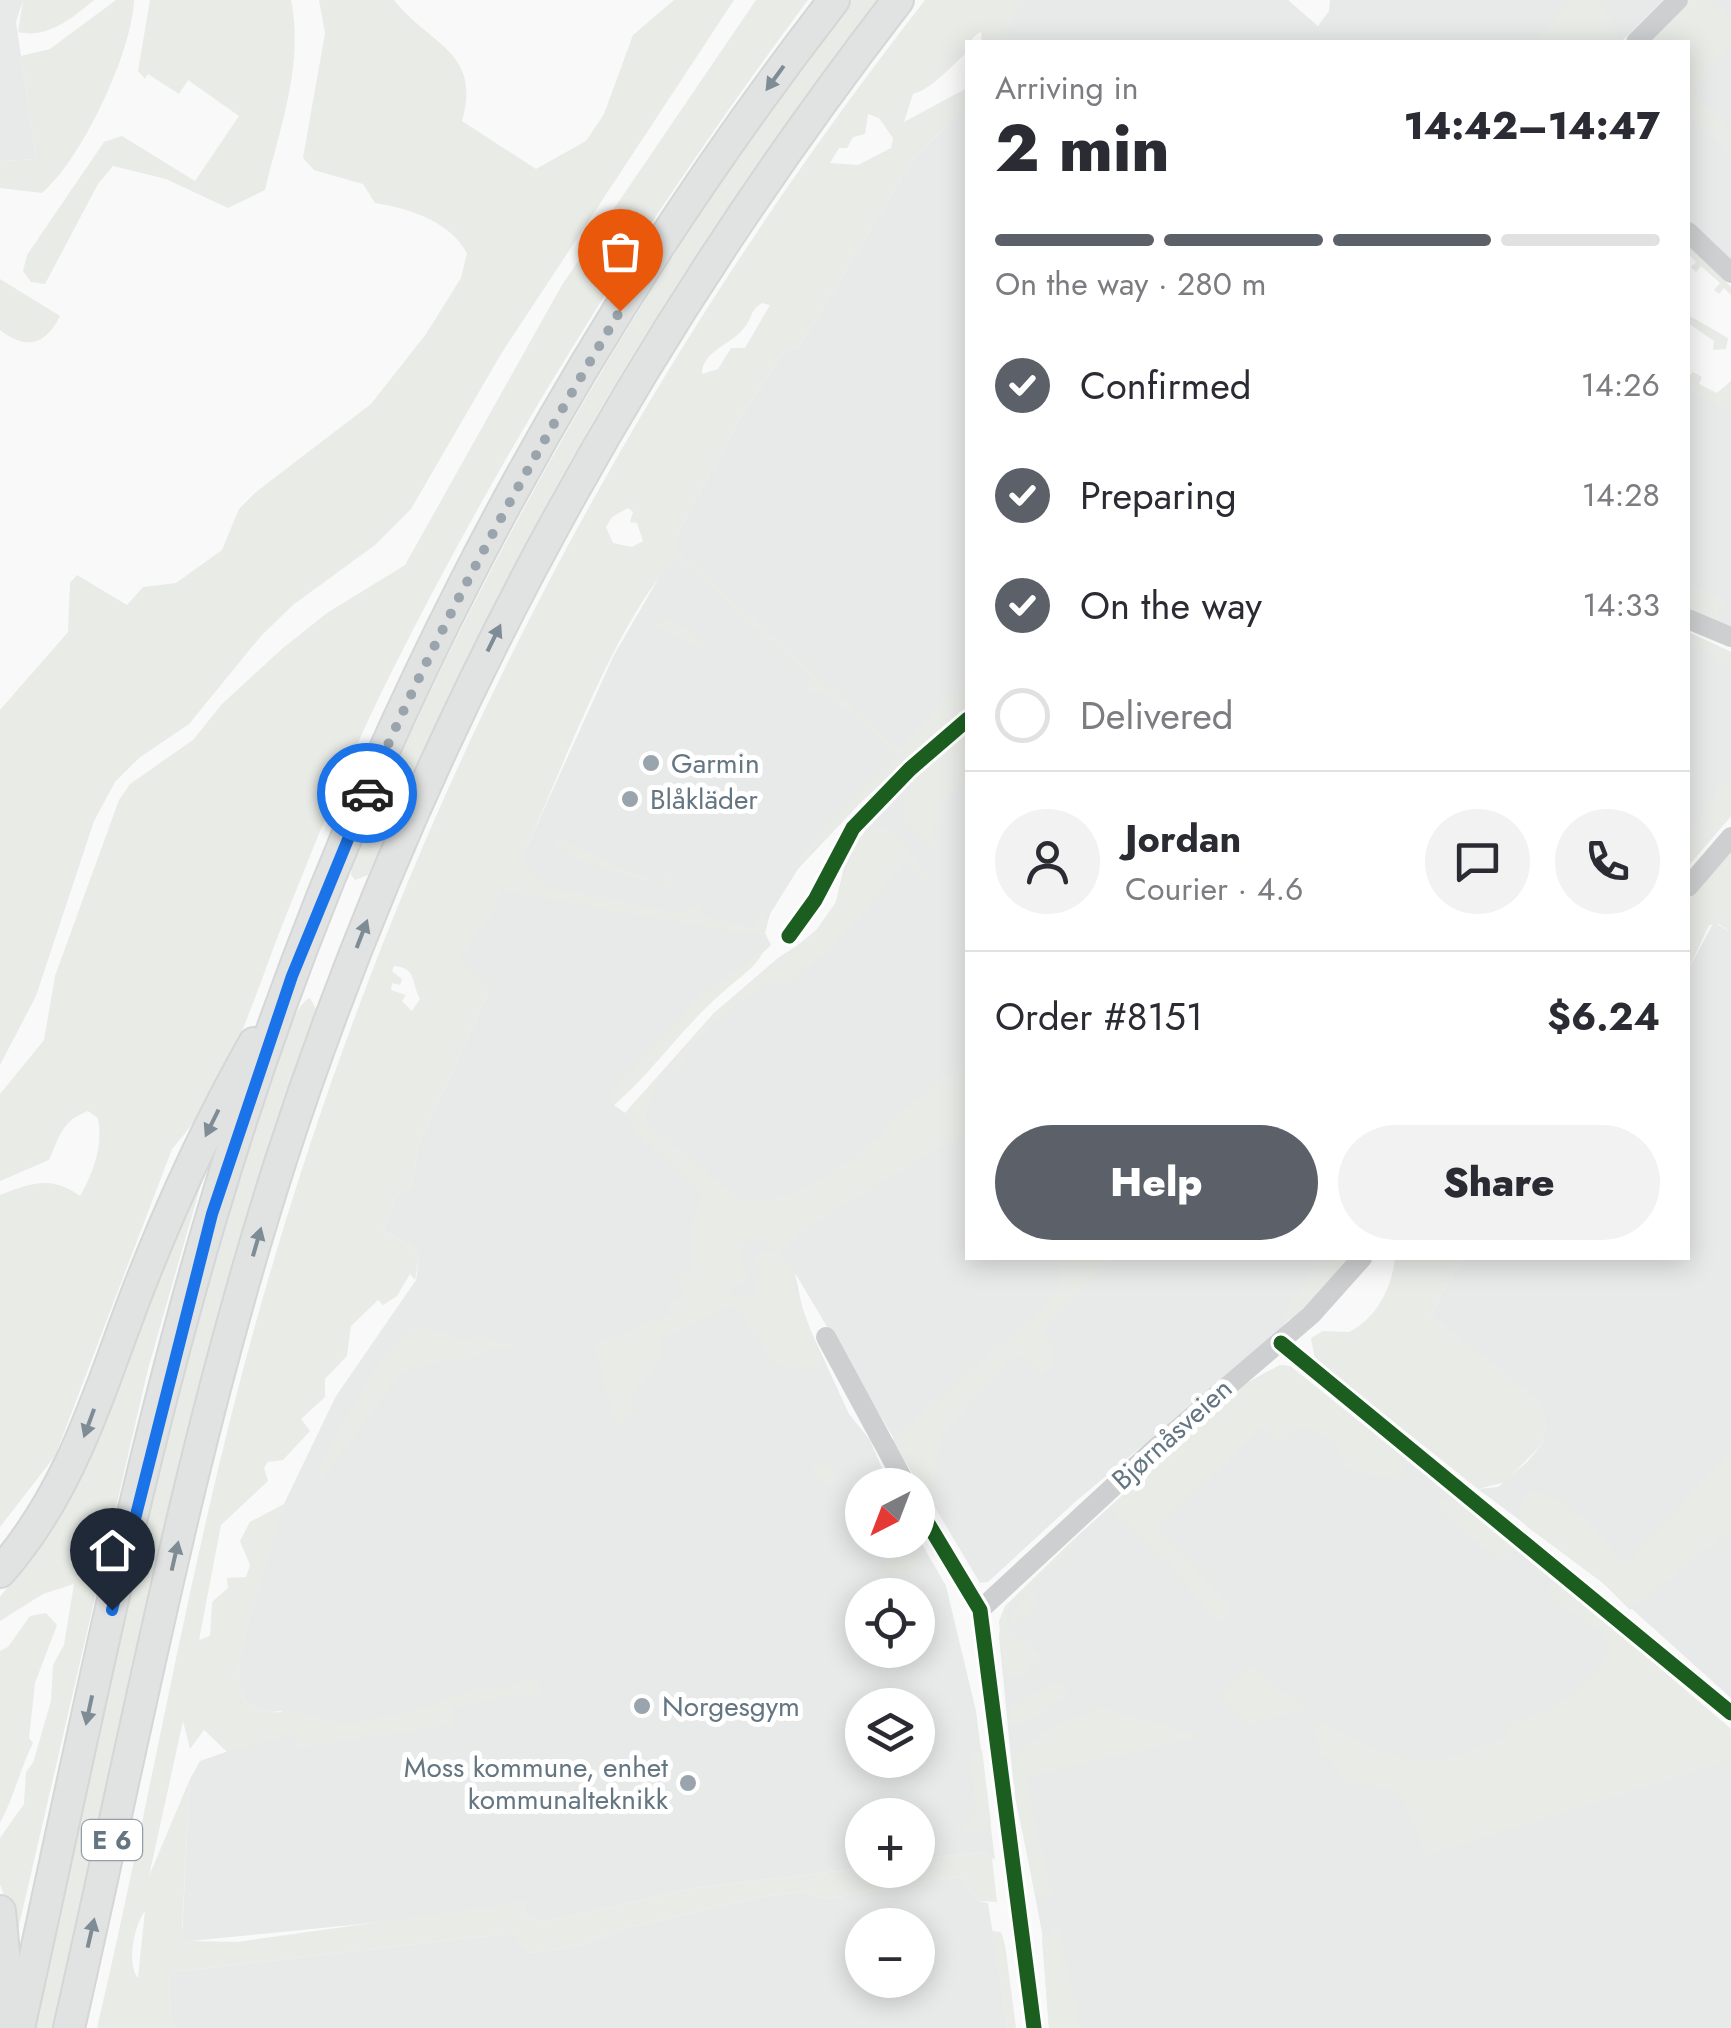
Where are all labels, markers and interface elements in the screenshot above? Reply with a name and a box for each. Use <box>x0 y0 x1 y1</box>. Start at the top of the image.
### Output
one-way arrow <box>766 65 786 91</box>
text: Arriving in <box>995 65 1139 111</box>
text: 14:42–14:47 <box>1404 98 1660 153</box>
text: 2 min <box>995 101 1170 195</box>
pin <box>578 209 663 312</box>
icon: bag <box>593 224 648 279</box>
text: On the way · 280 m <box>995 261 1267 307</box>
icon: check <box>995 358 1050 413</box>
text: Confirmed <box>1080 358 1251 413</box>
text: 14:26 <box>1581 362 1660 408</box>
icon: check <box>995 468 1050 523</box>
text: Preparing <box>1080 468 1237 523</box>
text: 14:28 <box>1582 472 1660 518</box>
icon: check <box>995 578 1050 633</box>
text: On the way <box>1080 578 1262 633</box>
text: 14:33 <box>1582 582 1660 628</box>
one-way arrow <box>485 623 502 652</box>
text: Delivered <box>1080 688 1233 743</box>
courier <box>317 743 417 843</box>
place label: Garmin <box>671 743 760 784</box>
marker: Garmin <box>640 752 662 774</box>
icon: car <box>340 766 395 821</box>
place label: Blåkläder <box>650 779 758 820</box>
marker: Blåkläder <box>619 788 641 810</box>
button: person <box>995 809 1100 914</box>
button: chat <box>1425 809 1530 914</box>
button: phone <box>1555 809 1660 914</box>
text: Jordan <box>1125 811 1241 866</box>
text: Courier · 4.6 <box>1125 866 1303 912</box>
one-way arrow <box>354 919 370 949</box>
text: Order #8151 <box>995 989 1203 1044</box>
text: $6.24 <box>1547 989 1660 1044</box>
one-way arrow <box>204 1108 221 1137</box>
button: Help <box>995 1125 1318 1240</box>
button: Share <box>1338 1125 1660 1240</box>
one-way arrow <box>250 1226 265 1257</box>
street label: Bjørnåsveien <box>1103 1369 1241 1499</box>
one-way arrow <box>81 1408 96 1438</box>
north arrow <box>845 1468 935 1558</box>
map controls <box>845 1468 935 1998</box>
pin <box>70 1508 155 1611</box>
icon: home <box>85 1523 140 1578</box>
one-way arrow <box>168 1540 183 1571</box>
button: locate <box>845 1578 935 1668</box>
place label: Norgesgym <box>662 1686 800 1727</box>
button: layers <box>845 1688 935 1778</box>
one-way arrow <box>81 1695 96 1726</box>
marker: Norgesgym <box>631 1695 653 1717</box>
place label: Moss kommune, enhet kommunalteknikk <box>404 1747 669 1820</box>
marker: Moss kommune, enhet kommunalteknikk <box>677 1772 699 1794</box>
button: + <box>845 1798 935 1888</box>
road number: E 6 <box>82 1820 142 1860</box>
button: − <box>845 1908 935 1998</box>
one-way arrow <box>84 1917 99 1948</box>

